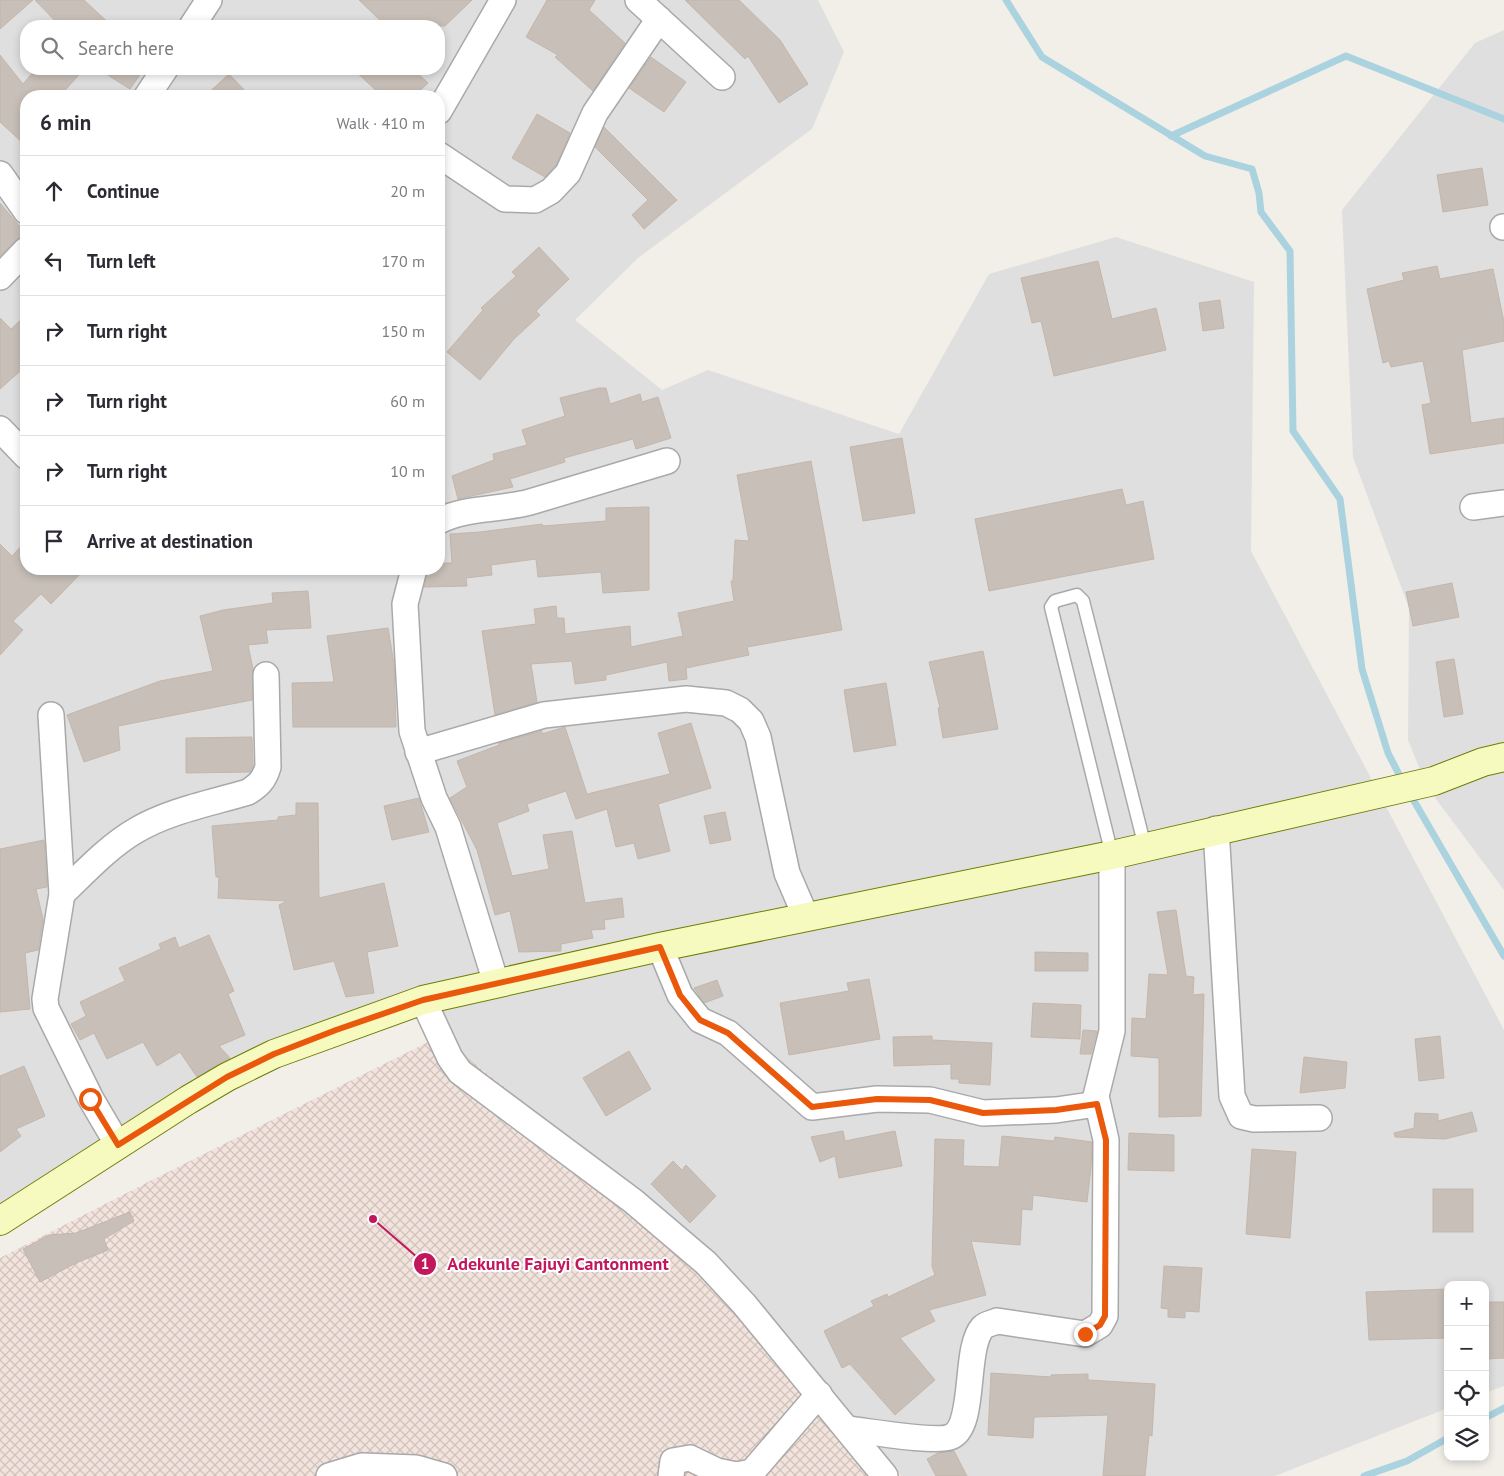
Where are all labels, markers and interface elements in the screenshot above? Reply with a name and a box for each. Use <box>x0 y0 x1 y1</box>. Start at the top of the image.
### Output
search box <box>20 20 445 75</box>
icon: search <box>38 34 66 62</box>
text: Search here <box>78 36 174 60</box>
text: 6 min <box>40 109 91 136</box>
text: Walk · 410 m <box>336 113 425 133</box>
icon: ahead <box>40 177 68 205</box>
text: Continue <box>87 179 159 203</box>
text: 20 m <box>390 181 425 201</box>
icon: left <box>40 247 68 275</box>
text: Turn left <box>87 249 156 273</box>
text: 170 m <box>382 251 425 271</box>
icon: right <box>40 317 68 345</box>
text: Turn right <box>87 319 167 343</box>
text: 150 m <box>382 321 425 341</box>
icon: right <box>40 387 68 415</box>
text: Turn right <box>87 389 167 413</box>
text: 60 m <box>390 391 425 411</box>
icon: right <box>40 457 68 485</box>
text: Turn right <box>87 459 167 483</box>
text: 10 m <box>390 461 425 481</box>
icon: arrive <box>40 527 68 555</box>
text: Arrive at destination <box>87 529 253 553</box>
route start <box>79 1088 102 1111</box>
callout: Adekunle Fajuyi Cantonment <box>412 1247 679 1280</box>
text: Adekunle Fajuyi Cantonment <box>447 1252 669 1275</box>
text: 1 <box>421 1254 429 1273</box>
map controls <box>1444 1281 1489 1461</box>
button: + <box>1444 1281 1489 1326</box>
route end <box>1074 1323 1097 1346</box>
button: − <box>1444 1326 1489 1371</box>
button: locate <box>1444 1371 1489 1416</box>
button: layers <box>1444 1416 1489 1461</box>

